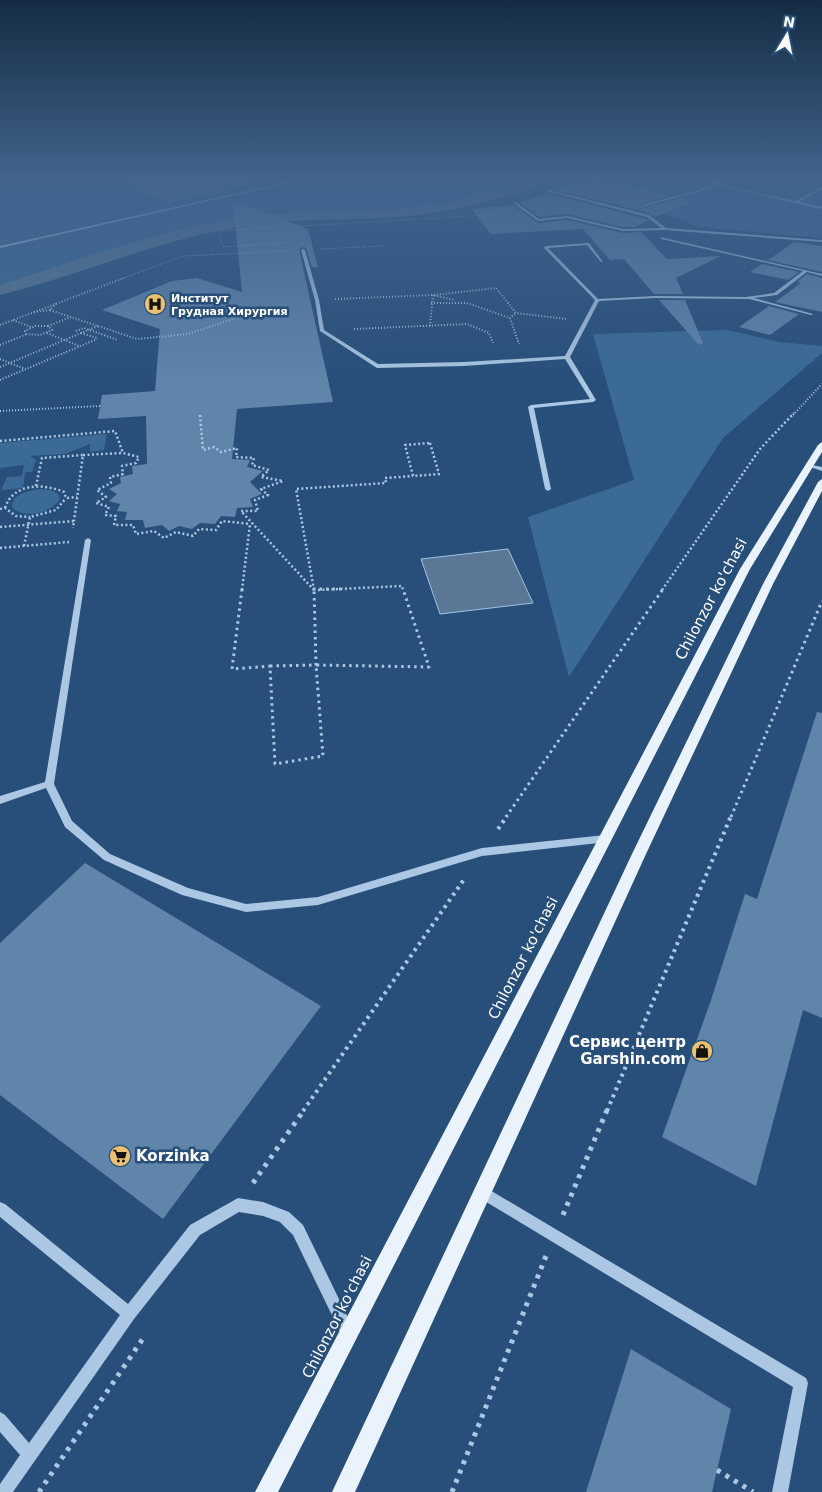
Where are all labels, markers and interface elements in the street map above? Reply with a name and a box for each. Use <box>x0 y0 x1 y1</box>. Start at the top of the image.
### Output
north arrow <box>762 10 812 60</box>
text: N <box>782 13 796 31</box>
hospital icon: Институт Грудная Хирургия <box>143 292 167 316</box>
place label: Институт Грудная Хирургия <box>171 292 287 318</box>
street label: Chilonzor ko'chasi <box>671 535 751 663</box>
street label: Chilonzor ko'chasi <box>484 894 562 1022</box>
place label: Сервис центр Garshin.com <box>569 1033 686 1068</box>
shop icon: Сервис центр Garshin.com <box>690 1039 714 1063</box>
supermarket icon: Korzinka <box>108 1144 132 1168</box>
place label: Korzinka <box>136 1147 210 1165</box>
street label: Chilonzor ko'chasi <box>298 1253 376 1381</box>

